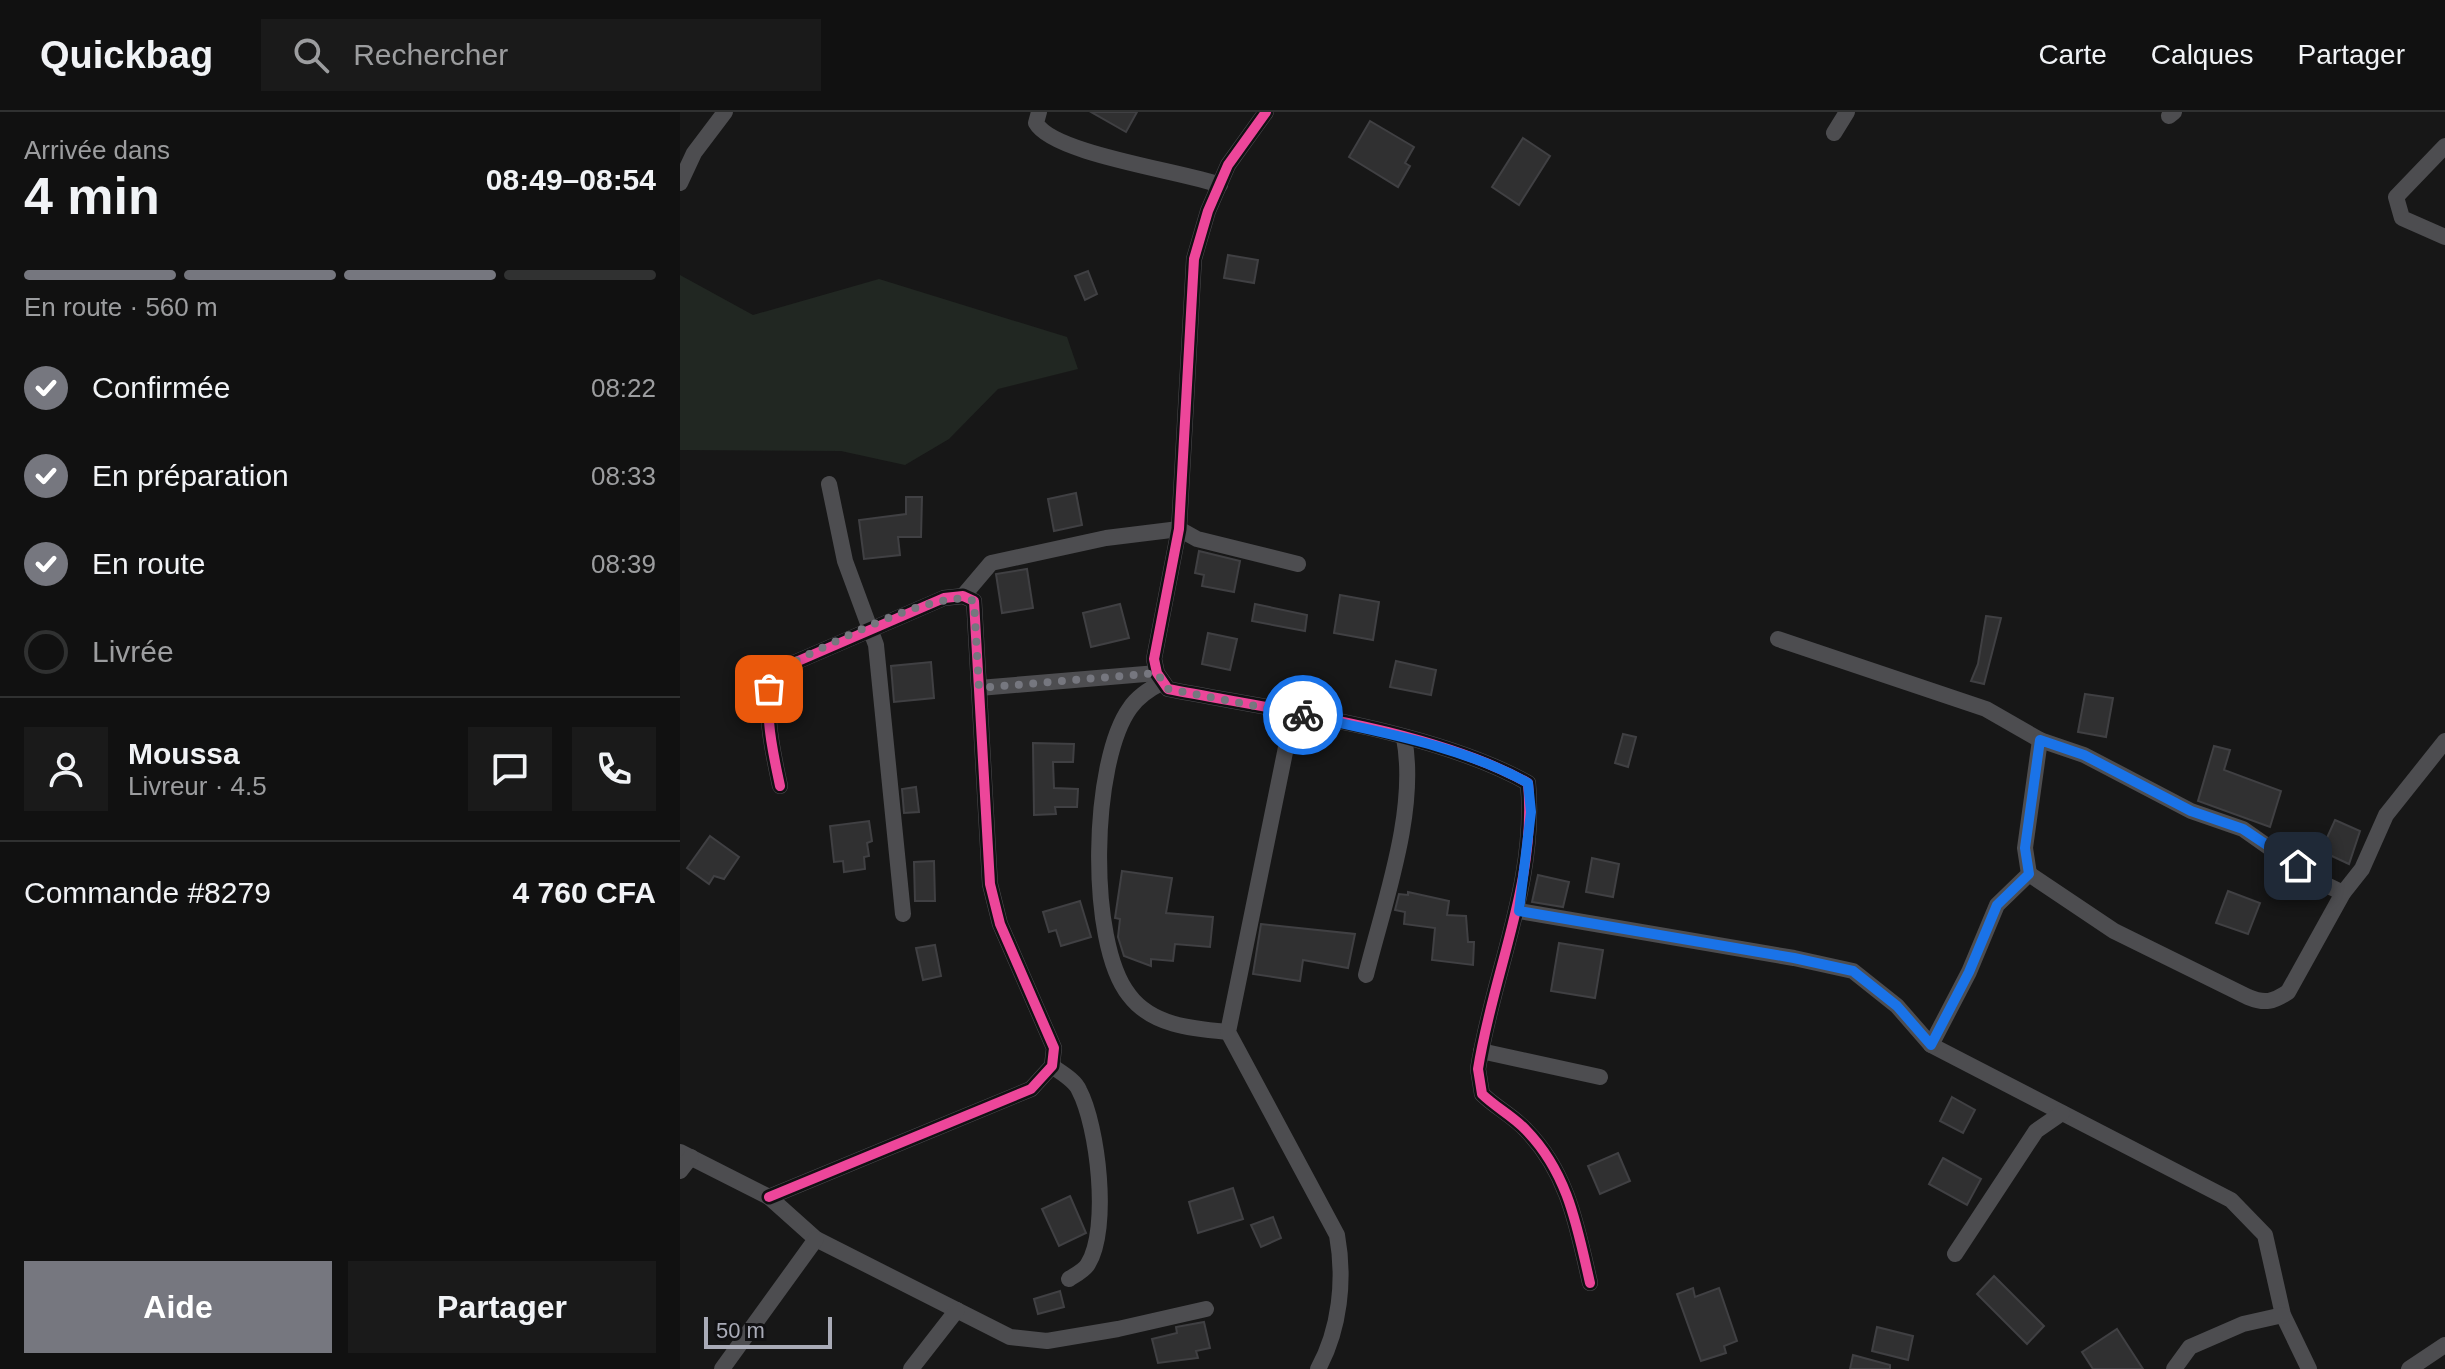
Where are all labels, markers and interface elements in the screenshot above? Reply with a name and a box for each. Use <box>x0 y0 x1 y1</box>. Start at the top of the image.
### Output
search box <box>261 19 821 91</box>
icon: search <box>289 33 333 77</box>
text: Quickbag <box>40 34 213 76</box>
text: Rechercher <box>353 38 508 71</box>
text: Carte <box>2038 39 2107 70</box>
text: Calques <box>2151 39 2254 70</box>
text: Partager <box>2298 39 2405 70</box>
text: Arrivée dans <box>24 135 170 165</box>
text: 08:49–08:54 <box>486 163 656 196</box>
text: 4 min <box>24 167 160 225</box>
text: En route · 560 m <box>24 292 218 322</box>
icon: check <box>24 366 68 410</box>
text: Confirmée <box>92 371 230 404</box>
text: 08:22 <box>591 373 656 403</box>
icon: check <box>24 454 68 498</box>
text: En préparation <box>92 459 289 492</box>
text: 08:33 <box>591 461 656 491</box>
icon: check <box>24 542 68 586</box>
text: En route <box>92 547 205 580</box>
text: 08:39 <box>591 549 656 579</box>
text: Livrée <box>92 635 174 668</box>
pin <box>735 655 803 723</box>
icon: bag <box>747 667 791 711</box>
courier <box>1263 675 1343 755</box>
icon: bike <box>1281 693 1325 737</box>
button: person <box>24 727 108 811</box>
button: chat <box>468 727 552 811</box>
button: phone <box>572 727 656 811</box>
text: Moussa <box>128 737 240 770</box>
text: Livreur · 4.5 <box>128 771 267 801</box>
pin <box>2264 832 2332 900</box>
icon: home <box>2276 844 2320 888</box>
text: Commande #8279 <box>24 876 271 909</box>
text: 4 760 CFA <box>513 876 656 909</box>
button: Aide <box>24 1261 332 1353</box>
button: Partager <box>348 1261 656 1353</box>
scale bar <box>704 1313 832 1349</box>
text: 50 m <box>716 1318 765 1343</box>

